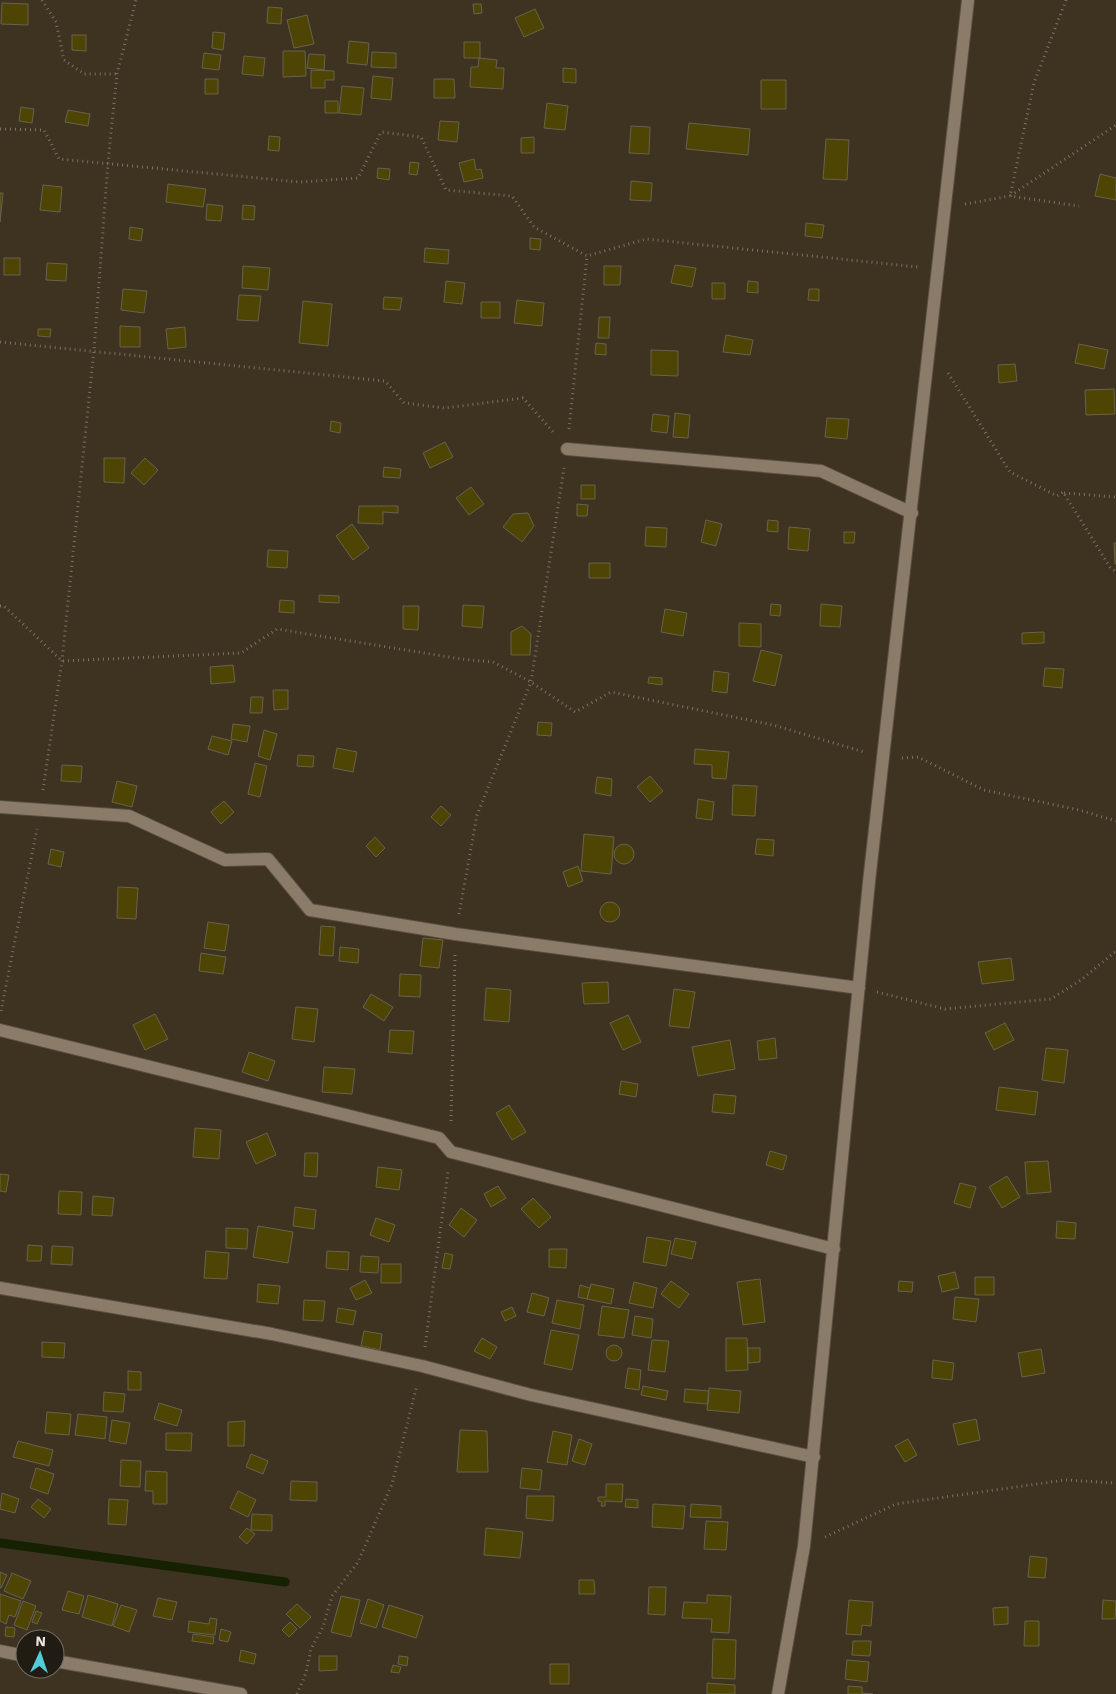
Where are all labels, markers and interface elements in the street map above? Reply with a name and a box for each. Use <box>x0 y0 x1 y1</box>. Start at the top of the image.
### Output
north arrow <box>15 1629 65 1679</box>
text: N <box>35 1633 46 1649</box>

